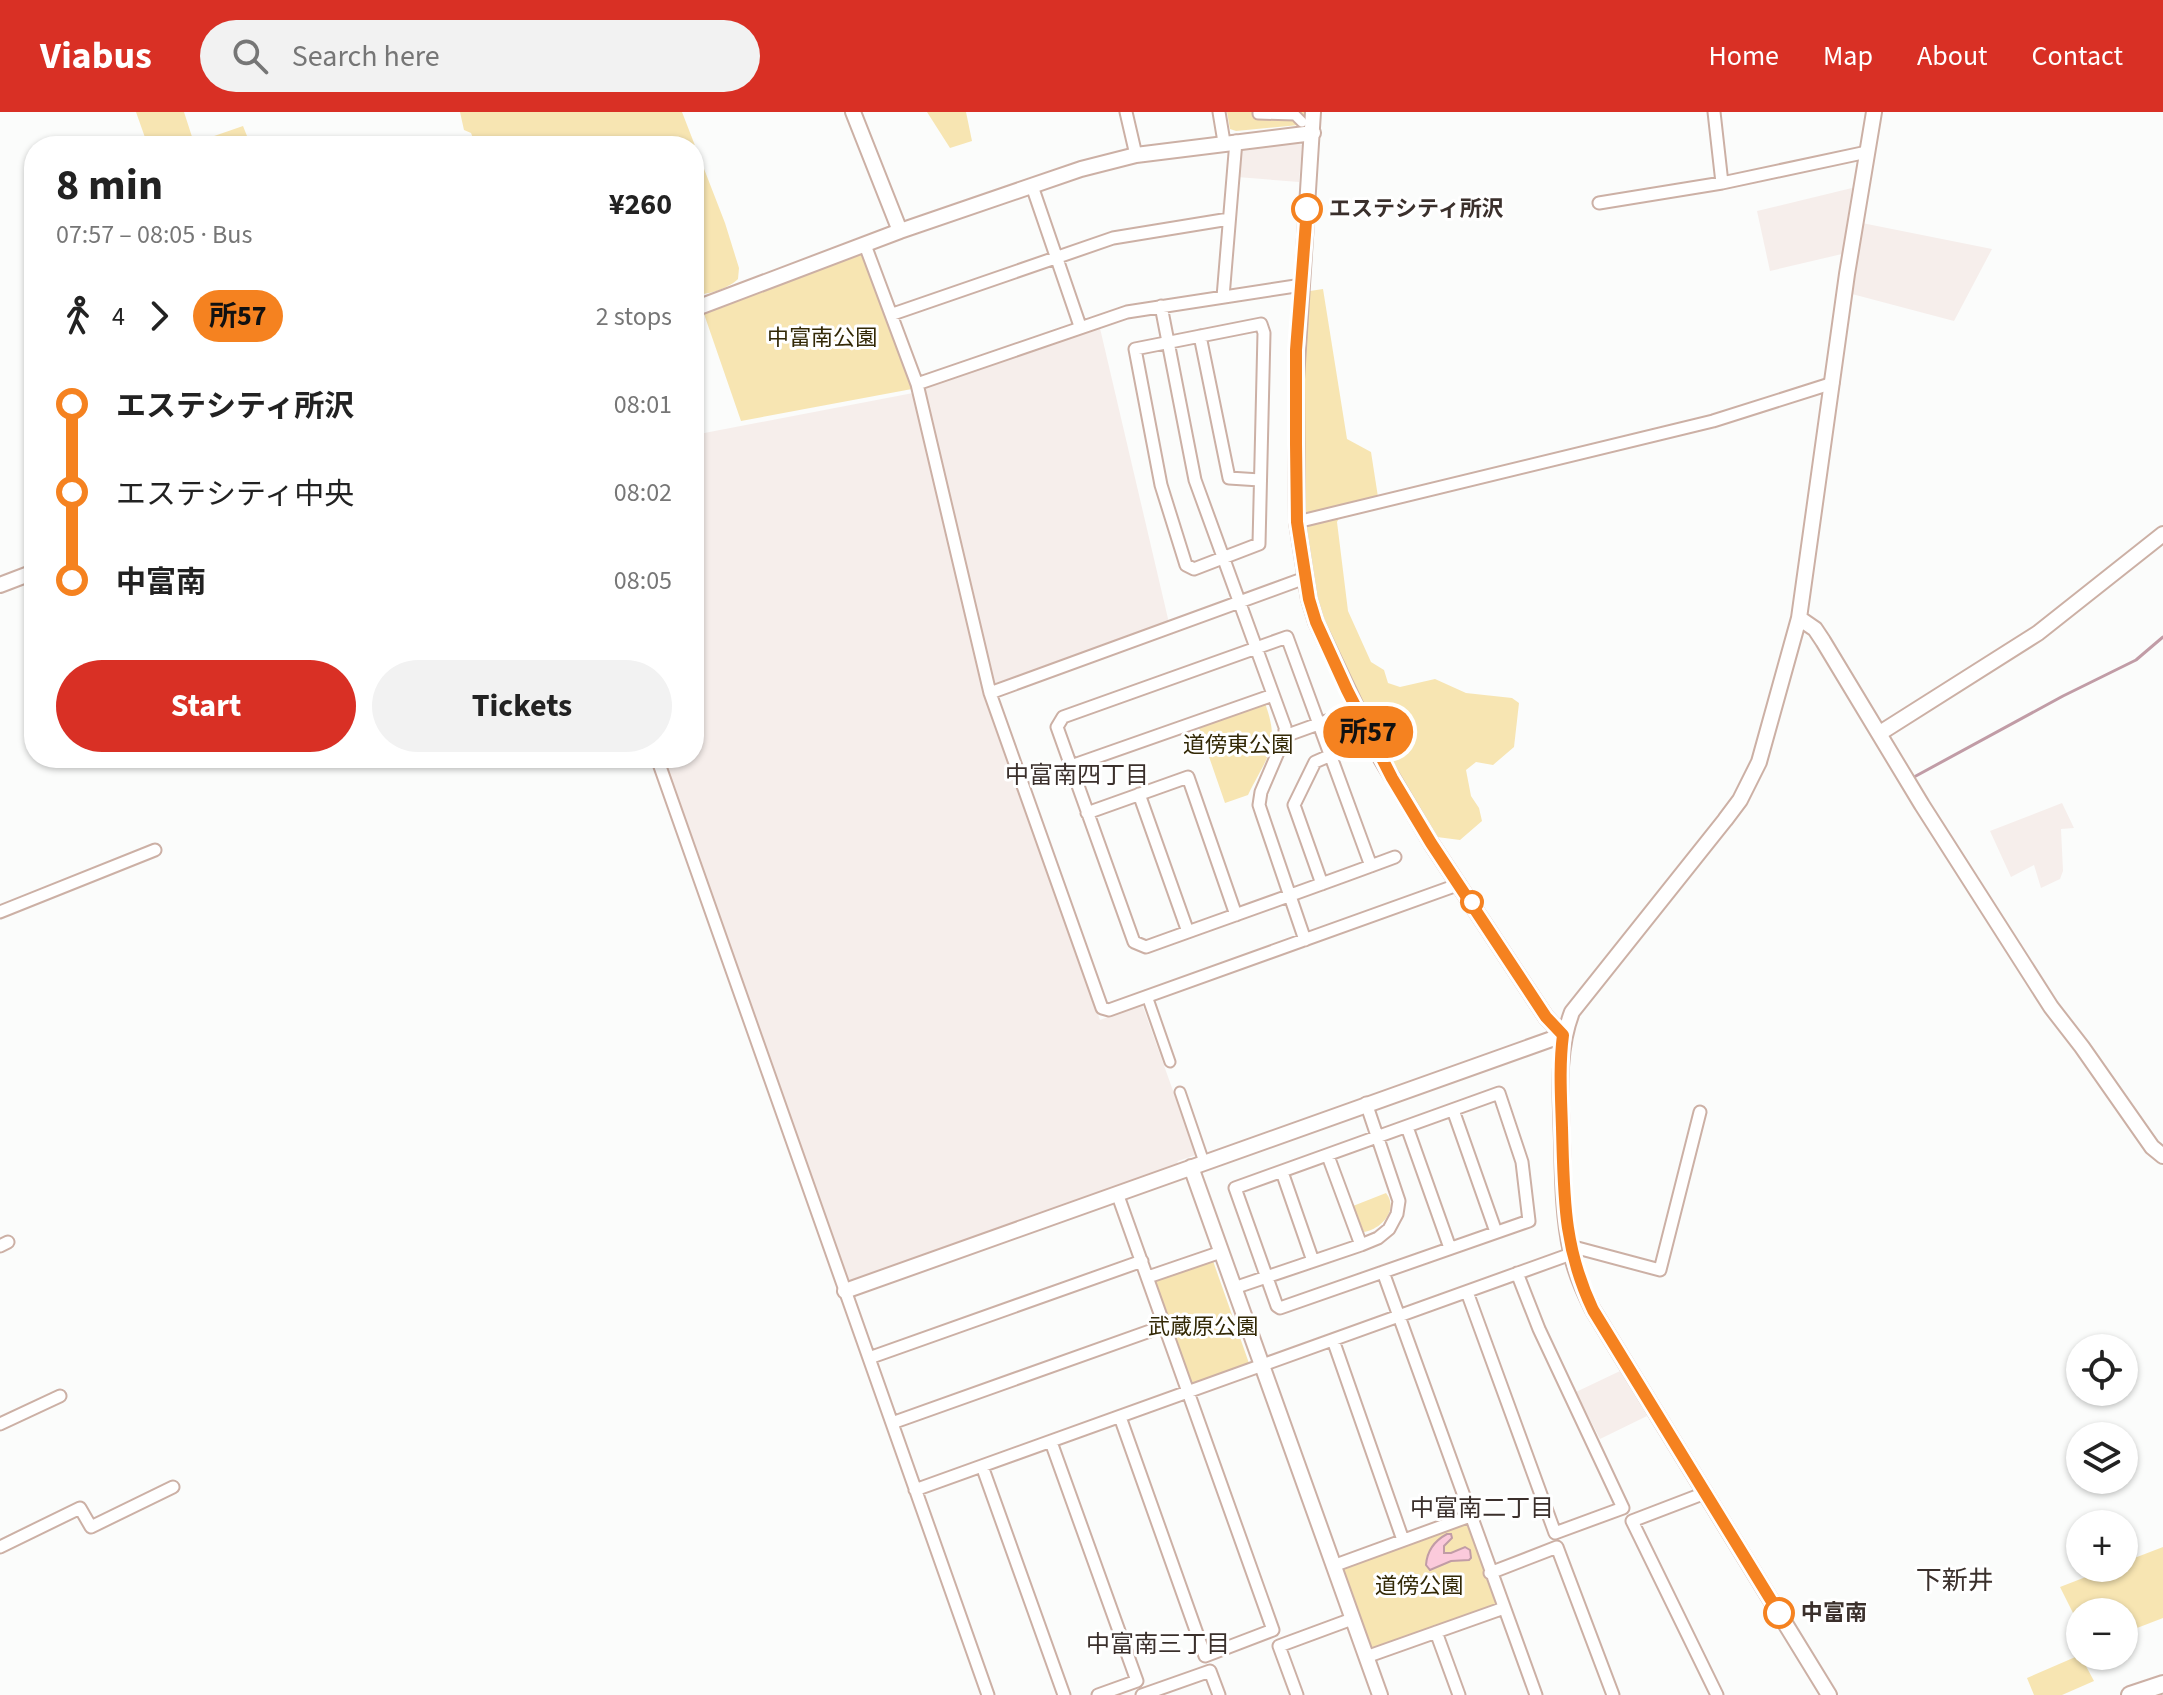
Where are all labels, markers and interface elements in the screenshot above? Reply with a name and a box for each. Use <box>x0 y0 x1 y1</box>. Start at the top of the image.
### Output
search box <box>200 20 760 92</box>
text: Viabus <box>40 29 152 83</box>
icon: search <box>228 34 272 78</box>
text: Search here <box>292 35 440 78</box>
text: Home <box>1708 36 1779 76</box>
text: Map <box>1823 36 1873 76</box>
text: About <box>1917 36 1988 76</box>
text: Contact <box>2032 36 2123 76</box>
text: 8 min <box>56 154 163 217</box>
text: ¥260 <box>609 183 672 226</box>
place label: エステシティ所沢 <box>1329 193 1504 225</box>
marker: エステシティ所沢 <box>1292 194 1322 224</box>
text: 07:57 – 08:05 · Bus <box>56 216 252 253</box>
icon: walk <box>56 294 100 338</box>
icon: forward <box>137 294 181 338</box>
text: 所57 <box>209 296 267 336</box>
text: 4 <box>112 298 125 335</box>
text: 2 stops <box>596 298 672 335</box>
park label: 中富南公園 <box>767 322 877 354</box>
text: エステシティ所沢 <box>116 385 354 428</box>
text: 08:01 <box>614 386 672 423</box>
text: エステシティ中央 <box>116 473 354 516</box>
text: 08:02 <box>614 474 672 511</box>
text: 中富南 <box>116 561 206 604</box>
text: 08:05 <box>614 562 672 599</box>
button: Start <box>56 660 356 752</box>
button: Tickets <box>372 660 672 752</box>
line badge: 所57 <box>1322 706 1414 758</box>
text: 所57 <box>1339 712 1397 752</box>
park label: 道傍東公園 <box>1183 729 1293 761</box>
district label: 中富南四丁目 <box>1005 758 1149 793</box>
unlabelled marker <box>1461 891 1483 913</box>
park label: 武蔵原公園 <box>1148 1311 1258 1343</box>
map controls <box>2066 1334 2138 1670</box>
button: locate <box>2066 1334 2138 1406</box>
button: layers <box>2066 1422 2138 1494</box>
district label: 中富南二丁目 <box>1410 1491 1554 1526</box>
button: + <box>2066 1510 2138 1582</box>
district label: 下新井 <box>1916 1562 1994 1599</box>
park label: 道傍公園 <box>1375 1570 1463 1602</box>
place label: 中富南 <box>1801 1597 1867 1629</box>
marker: 中富南 <box>1764 1598 1794 1628</box>
button: − <box>2066 1598 2138 1670</box>
district label: 中富南三丁目 <box>1086 1627 1230 1662</box>

